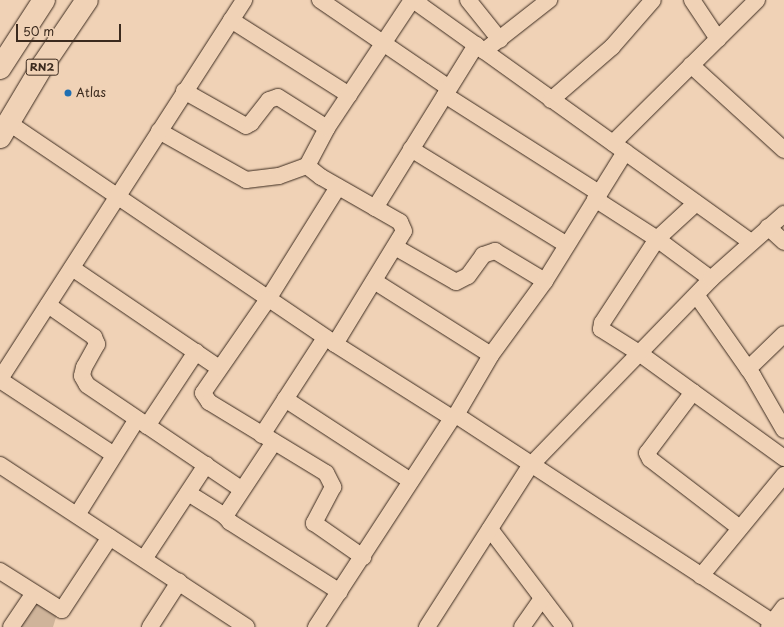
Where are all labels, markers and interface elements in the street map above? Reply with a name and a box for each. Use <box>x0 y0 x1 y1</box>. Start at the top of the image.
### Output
scale bar <box>18 16 123 42</box>
text: 50 m <box>23 22 54 40</box>
road number: RN2 <box>25 58 59 76</box>
place label: Atlas <box>76 86 106 100</box>
marker: Atlas <box>63 88 73 98</box>

